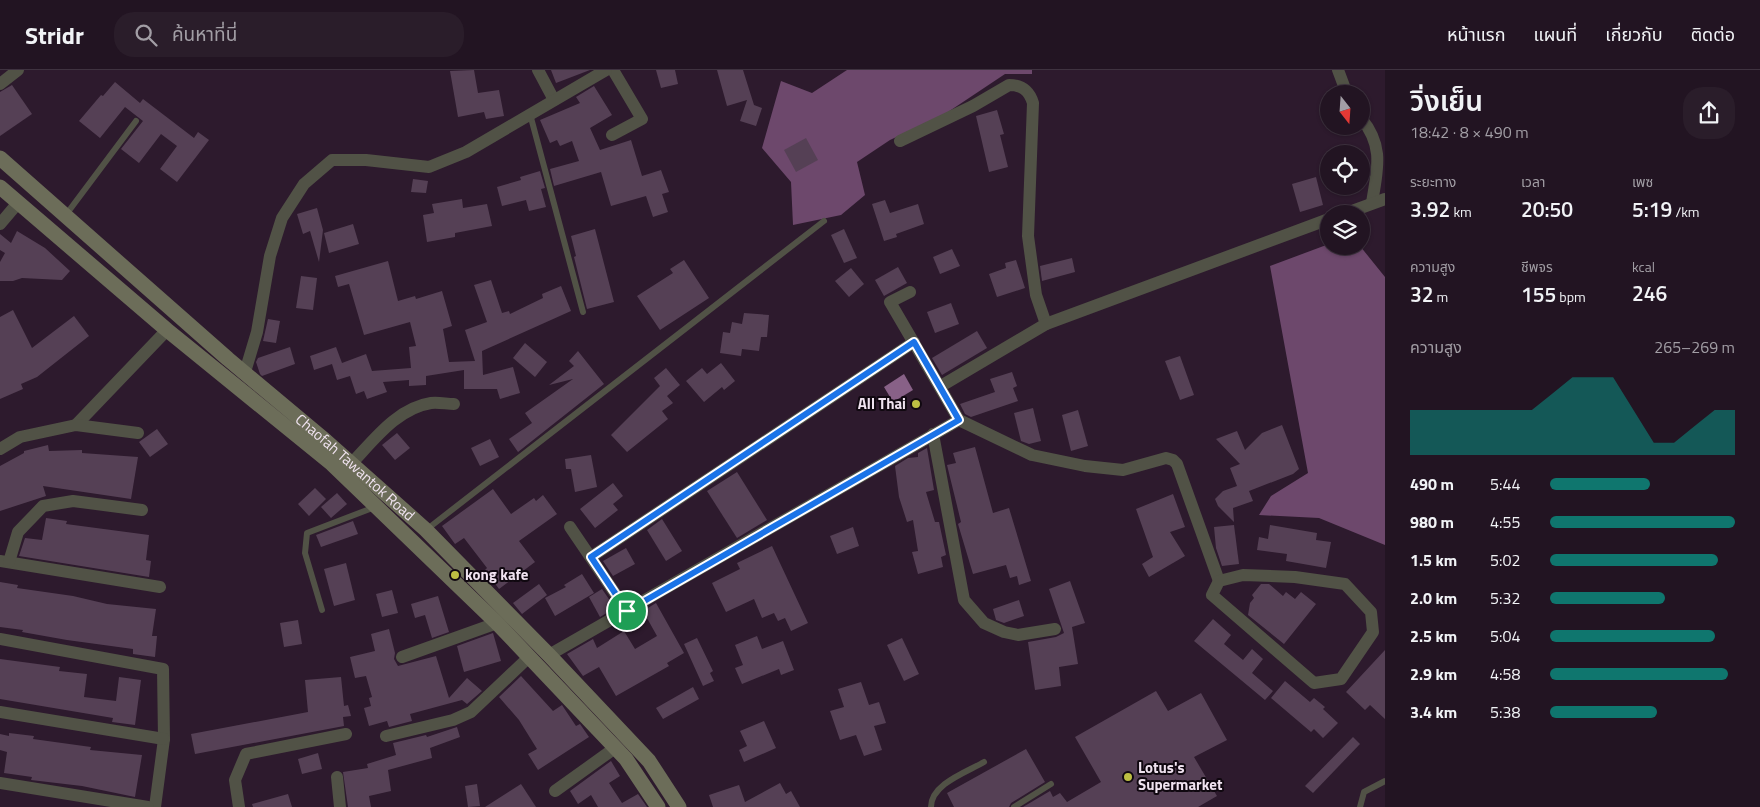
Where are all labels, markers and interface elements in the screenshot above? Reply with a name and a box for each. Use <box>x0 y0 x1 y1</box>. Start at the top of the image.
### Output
search box <box>114 12 464 57</box>
text: Stridr <box>25 17 84 53</box>
text: ค้นหาที่นี่ <box>172 19 237 48</box>
icon: search <box>132 21 160 49</box>
text: หน้าแรก <box>1447 21 1505 48</box>
text: แผนที่ <box>1533 21 1577 48</box>
text: เกี่ยวกับ <box>1605 21 1663 48</box>
text: ติดต่อ <box>1691 21 1735 48</box>
text: วิ่งเย็น <box>1410 79 1483 122</box>
north arrow <box>1320 85 1370 135</box>
map controls <box>1320 85 1370 255</box>
button: share <box>1683 87 1735 139</box>
text: 18:42 · 8 × 490 m <box>1410 120 1529 144</box>
button: locate <box>1320 145 1370 195</box>
text: ระยะทาง <box>1410 171 1456 192</box>
text: เวลา <box>1521 171 1546 192</box>
text: เพซ <box>1632 171 1653 192</box>
text: 3.92 <box>1410 193 1450 225</box>
text: 20:50 <box>1521 193 1573 225</box>
text: 5:19 <box>1632 193 1672 225</box>
text: km <box>1450 201 1472 222</box>
text: /km <box>1672 201 1700 222</box>
button: layers <box>1320 205 1370 255</box>
text: ความสูง <box>1410 256 1455 277</box>
text: ชีพจร <box>1521 256 1553 277</box>
text: kcal <box>1632 256 1655 277</box>
text: 246 <box>1632 277 1667 309</box>
text: 32 <box>1410 278 1434 310</box>
text: 155 <box>1521 278 1556 310</box>
text: m <box>1434 286 1448 307</box>
text: bpm <box>1556 286 1586 307</box>
text: ความสูง <box>1410 335 1462 359</box>
text: 265–269 m <box>1654 335 1735 359</box>
place label: All Thai <box>858 392 906 415</box>
marker: All Thai <box>910 398 922 410</box>
street label: Chaofah Tawantok Road <box>291 408 420 526</box>
text: 490 m <box>1410 472 1454 496</box>
text: 5:44 <box>1490 472 1520 496</box>
text: 980 m <box>1410 510 1454 534</box>
text: 4:55 <box>1490 510 1520 534</box>
text: 1.5 km <box>1410 548 1457 572</box>
text: 5:02 <box>1490 548 1520 572</box>
place label: kong kafe <box>465 563 529 586</box>
marker: kong kafe <box>449 569 461 581</box>
text: 2.0 km <box>1410 586 1457 610</box>
text: 5:32 <box>1490 586 1520 610</box>
pin <box>606 590 648 632</box>
icon: arrive <box>613 597 641 625</box>
text: 2.5 km <box>1410 624 1457 648</box>
text: 5:04 <box>1490 624 1520 648</box>
text: 2.9 km <box>1410 662 1457 686</box>
text: 4:58 <box>1490 662 1520 686</box>
text: 3.4 km <box>1410 700 1457 724</box>
text: 5:38 <box>1490 700 1520 724</box>
place label: Lotus's Supermarket <box>1138 756 1223 796</box>
marker: Lotus's Supermarket <box>1122 771 1134 783</box>

